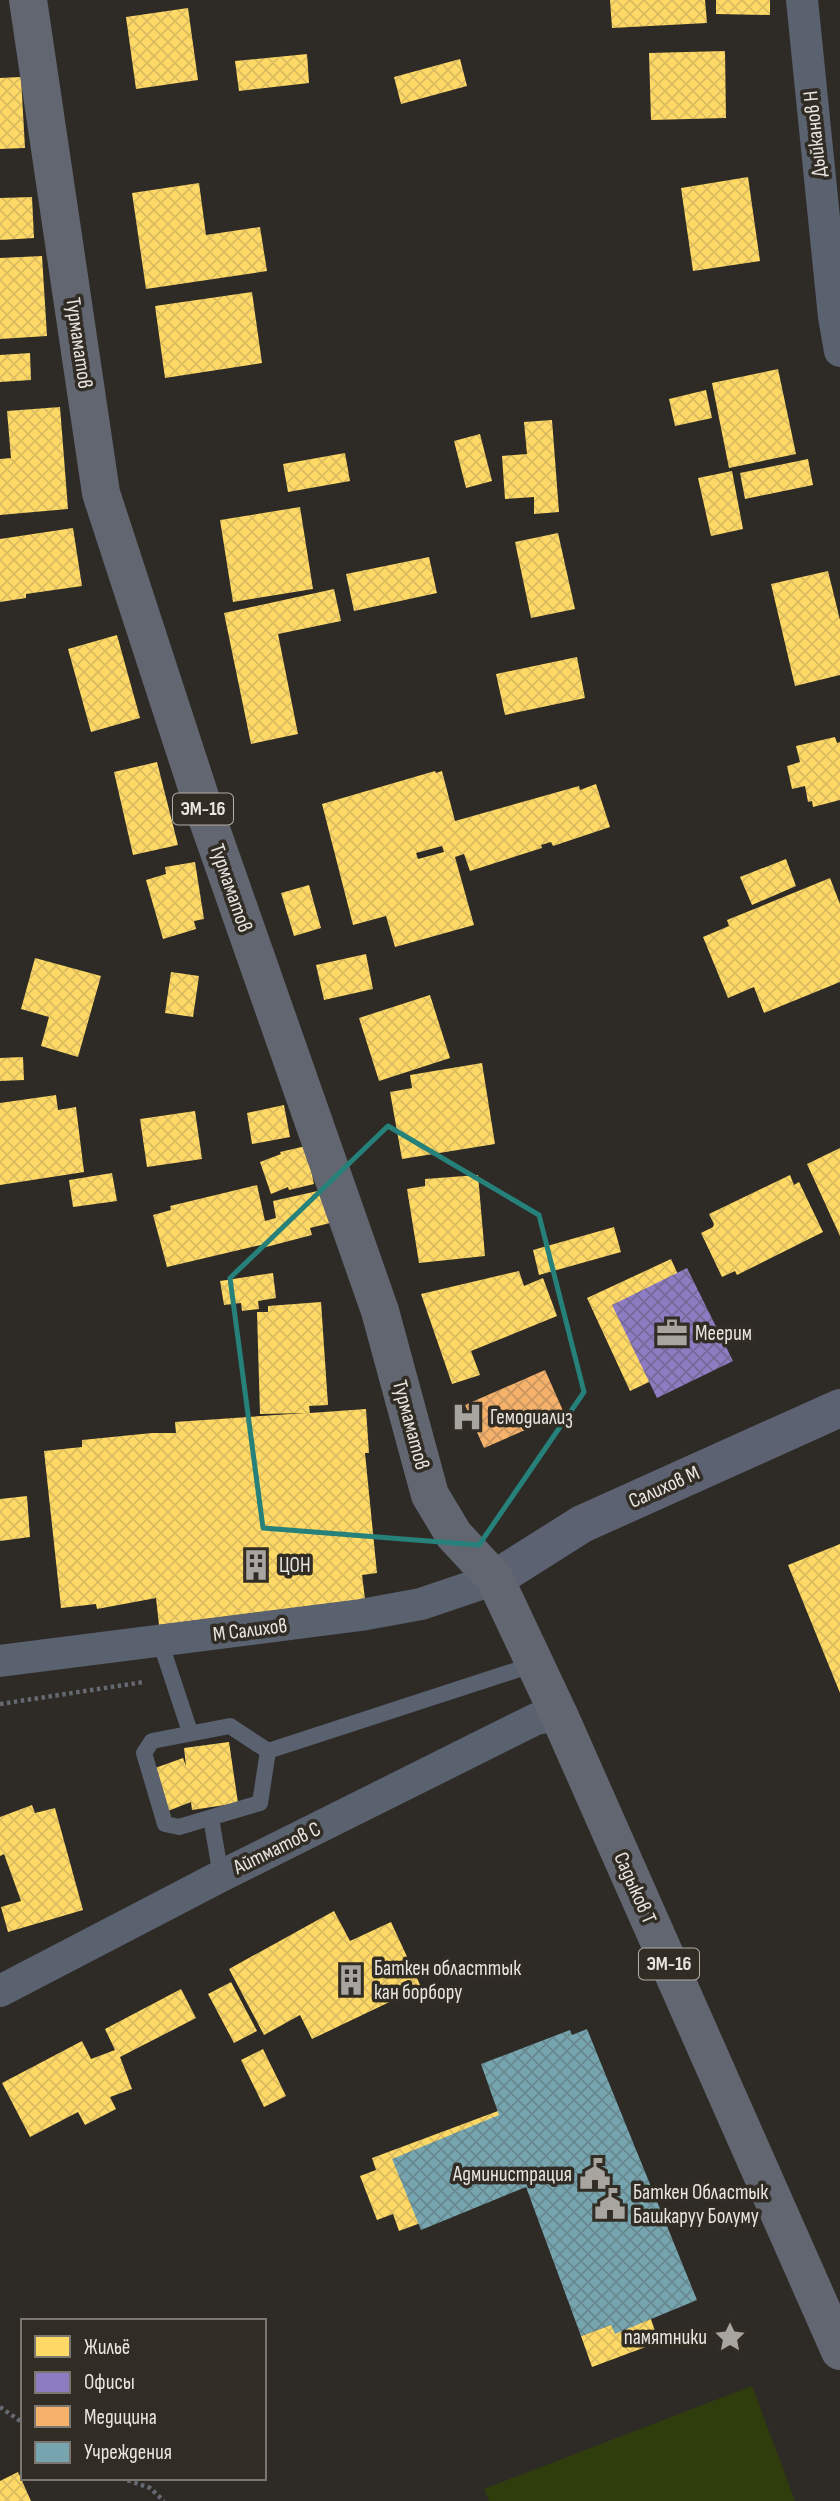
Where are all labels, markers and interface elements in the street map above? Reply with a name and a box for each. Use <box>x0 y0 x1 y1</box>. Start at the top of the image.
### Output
street label: Дыйканов Н <box>798 89 832 179</box>
street label: Турмаматов <box>60 296 98 390</box>
road number: ЭМ-16 <box>173 794 233 824</box>
street label: Турмаматов <box>204 841 258 935</box>
office icon: Меерим <box>655 1316 689 1350</box>
place label: Меерим <box>695 1321 752 1346</box>
street label: Турмаматов <box>387 1377 435 1473</box>
hospital icon: Гемодиализ <box>450 1400 484 1434</box>
place label: Гемодиализ <box>490 1405 573 1430</box>
street label: Салихов М <box>625 1460 703 1514</box>
building icon: ЦОН <box>239 1548 273 1582</box>
place label: ЦОН <box>279 1553 311 1578</box>
street label: М Салихов <box>211 1613 289 1647</box>
street label: Айтматов С <box>228 1816 325 1880</box>
street label: Садыков Т <box>608 1848 662 1928</box>
road number: ЭМ-16 <box>639 1948 699 1980</box>
place label: Баткен областтык кан борбору <box>374 1956 521 2005</box>
building icon: Баткен областтык кан борбору <box>334 1963 368 1997</box>
public building icon: Администрация <box>578 2157 612 2191</box>
place label: Администрация <box>452 2162 572 2187</box>
place label: Баткен Областык Башкаруу Болуму <box>633 2180 768 2229</box>
public building icon: Баткен Областык Башкаруу Болуму <box>593 2187 627 2221</box>
legend <box>21 2319 266 2480</box>
place icon: памятники <box>713 2320 747 2354</box>
place label: памятники <box>624 2325 707 2350</box>
text: Жильё <box>84 2335 130 2360</box>
text: Офисы <box>84 2370 135 2395</box>
text: Медицина <box>84 2405 157 2430</box>
text: Учреждения <box>84 2440 172 2465</box>

